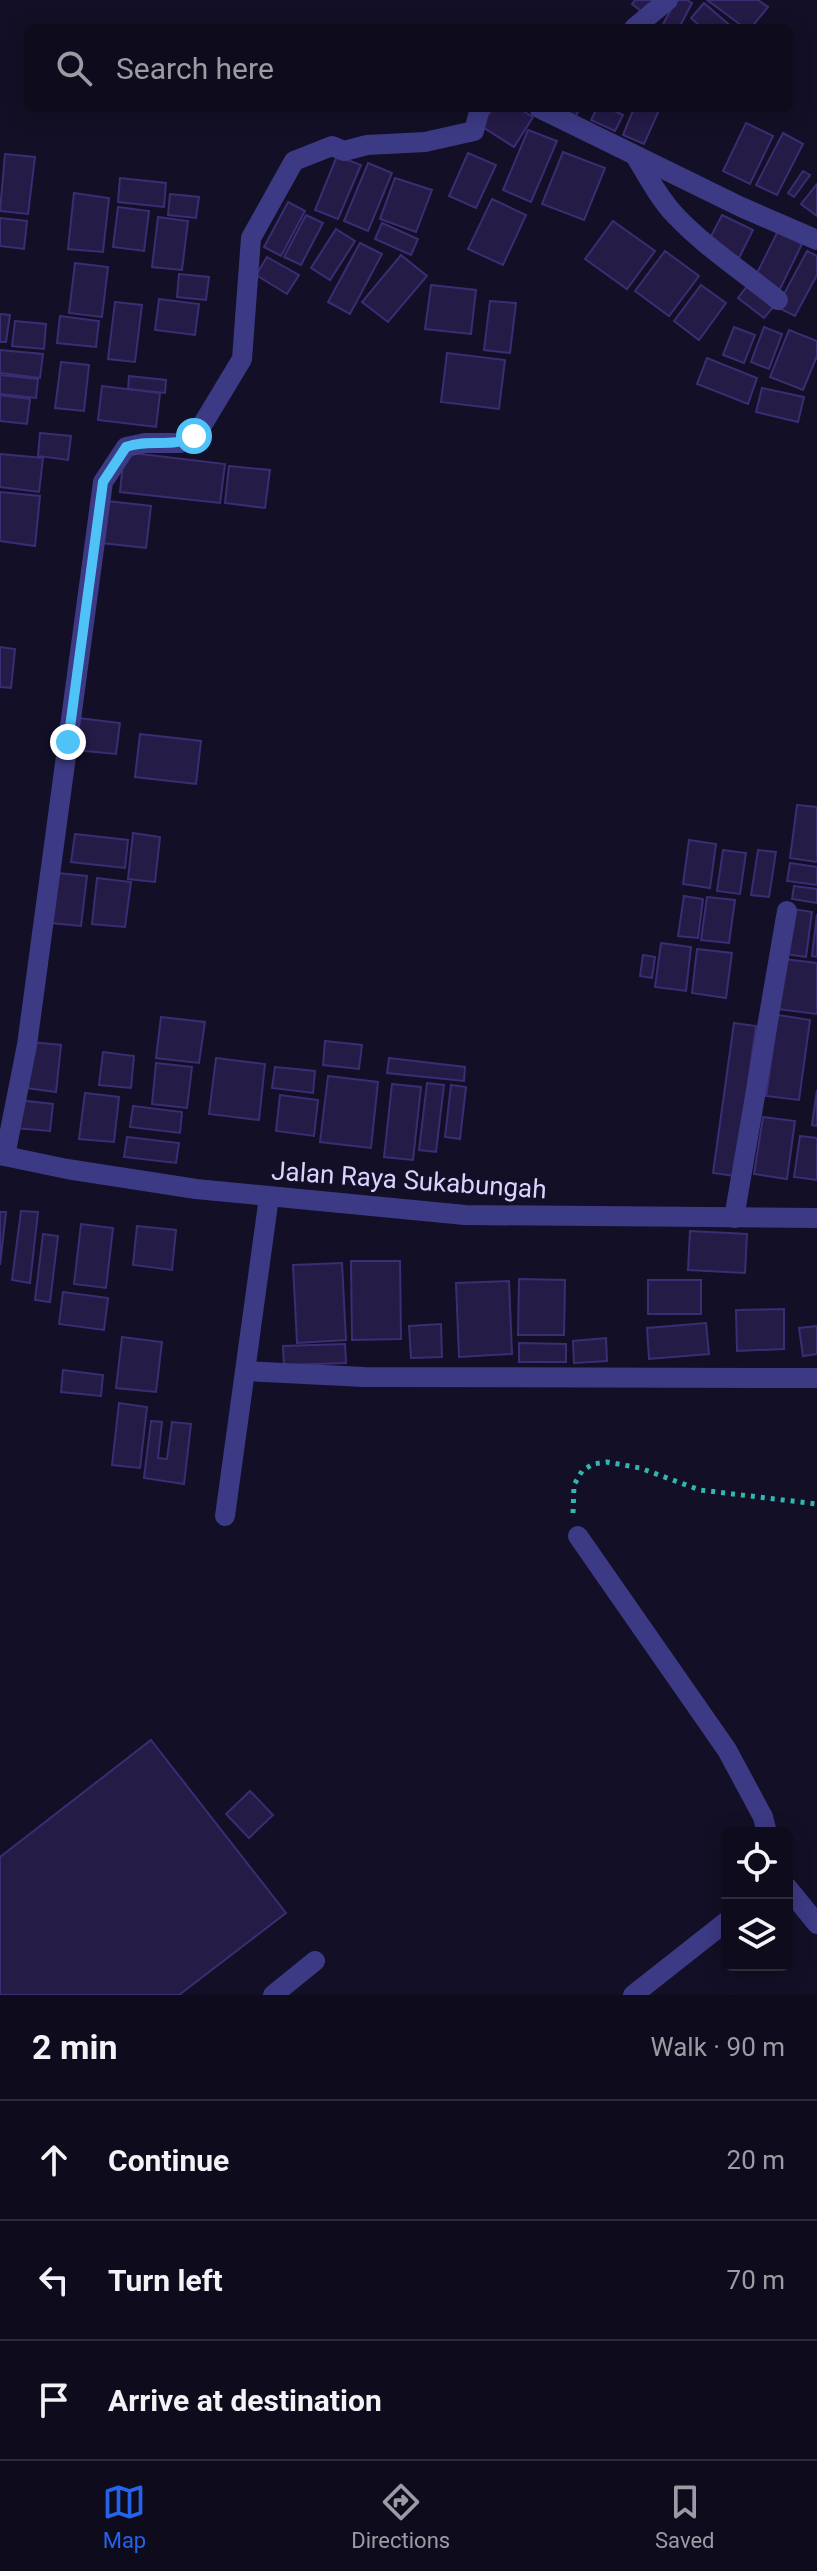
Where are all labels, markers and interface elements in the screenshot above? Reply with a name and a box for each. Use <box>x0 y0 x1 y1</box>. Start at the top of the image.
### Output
search box <box>24 24 793 112</box>
icon: search <box>52 46 96 90</box>
text: Search here <box>116 51 274 86</box>
route start <box>176 418 212 454</box>
route end <box>50 724 86 760</box>
street label: Jalan Raya Sukabungah <box>270 1155 548 1205</box>
map controls <box>721 1827 793 1971</box>
button: locate <box>721 1827 793 1899</box>
button: layers <box>721 1899 793 1971</box>
text: 2 min <box>32 2027 117 2067</box>
text: Walk · 90 m <box>651 2032 785 2062</box>
icon: ahead <box>32 2138 76 2182</box>
text: Continue <box>108 2143 229 2178</box>
text: 20 m <box>727 2145 785 2175</box>
icon: left <box>32 2258 76 2302</box>
text: Turn left <box>108 2263 223 2298</box>
text: 70 m <box>727 2265 785 2295</box>
icon: arrive <box>32 2378 76 2422</box>
text: Arrive at destination <box>108 2383 382 2418</box>
tab: Map <box>102 2480 146 2553</box>
tab: Directions <box>351 2480 450 2553</box>
tab: Saved <box>655 2480 715 2553</box>

